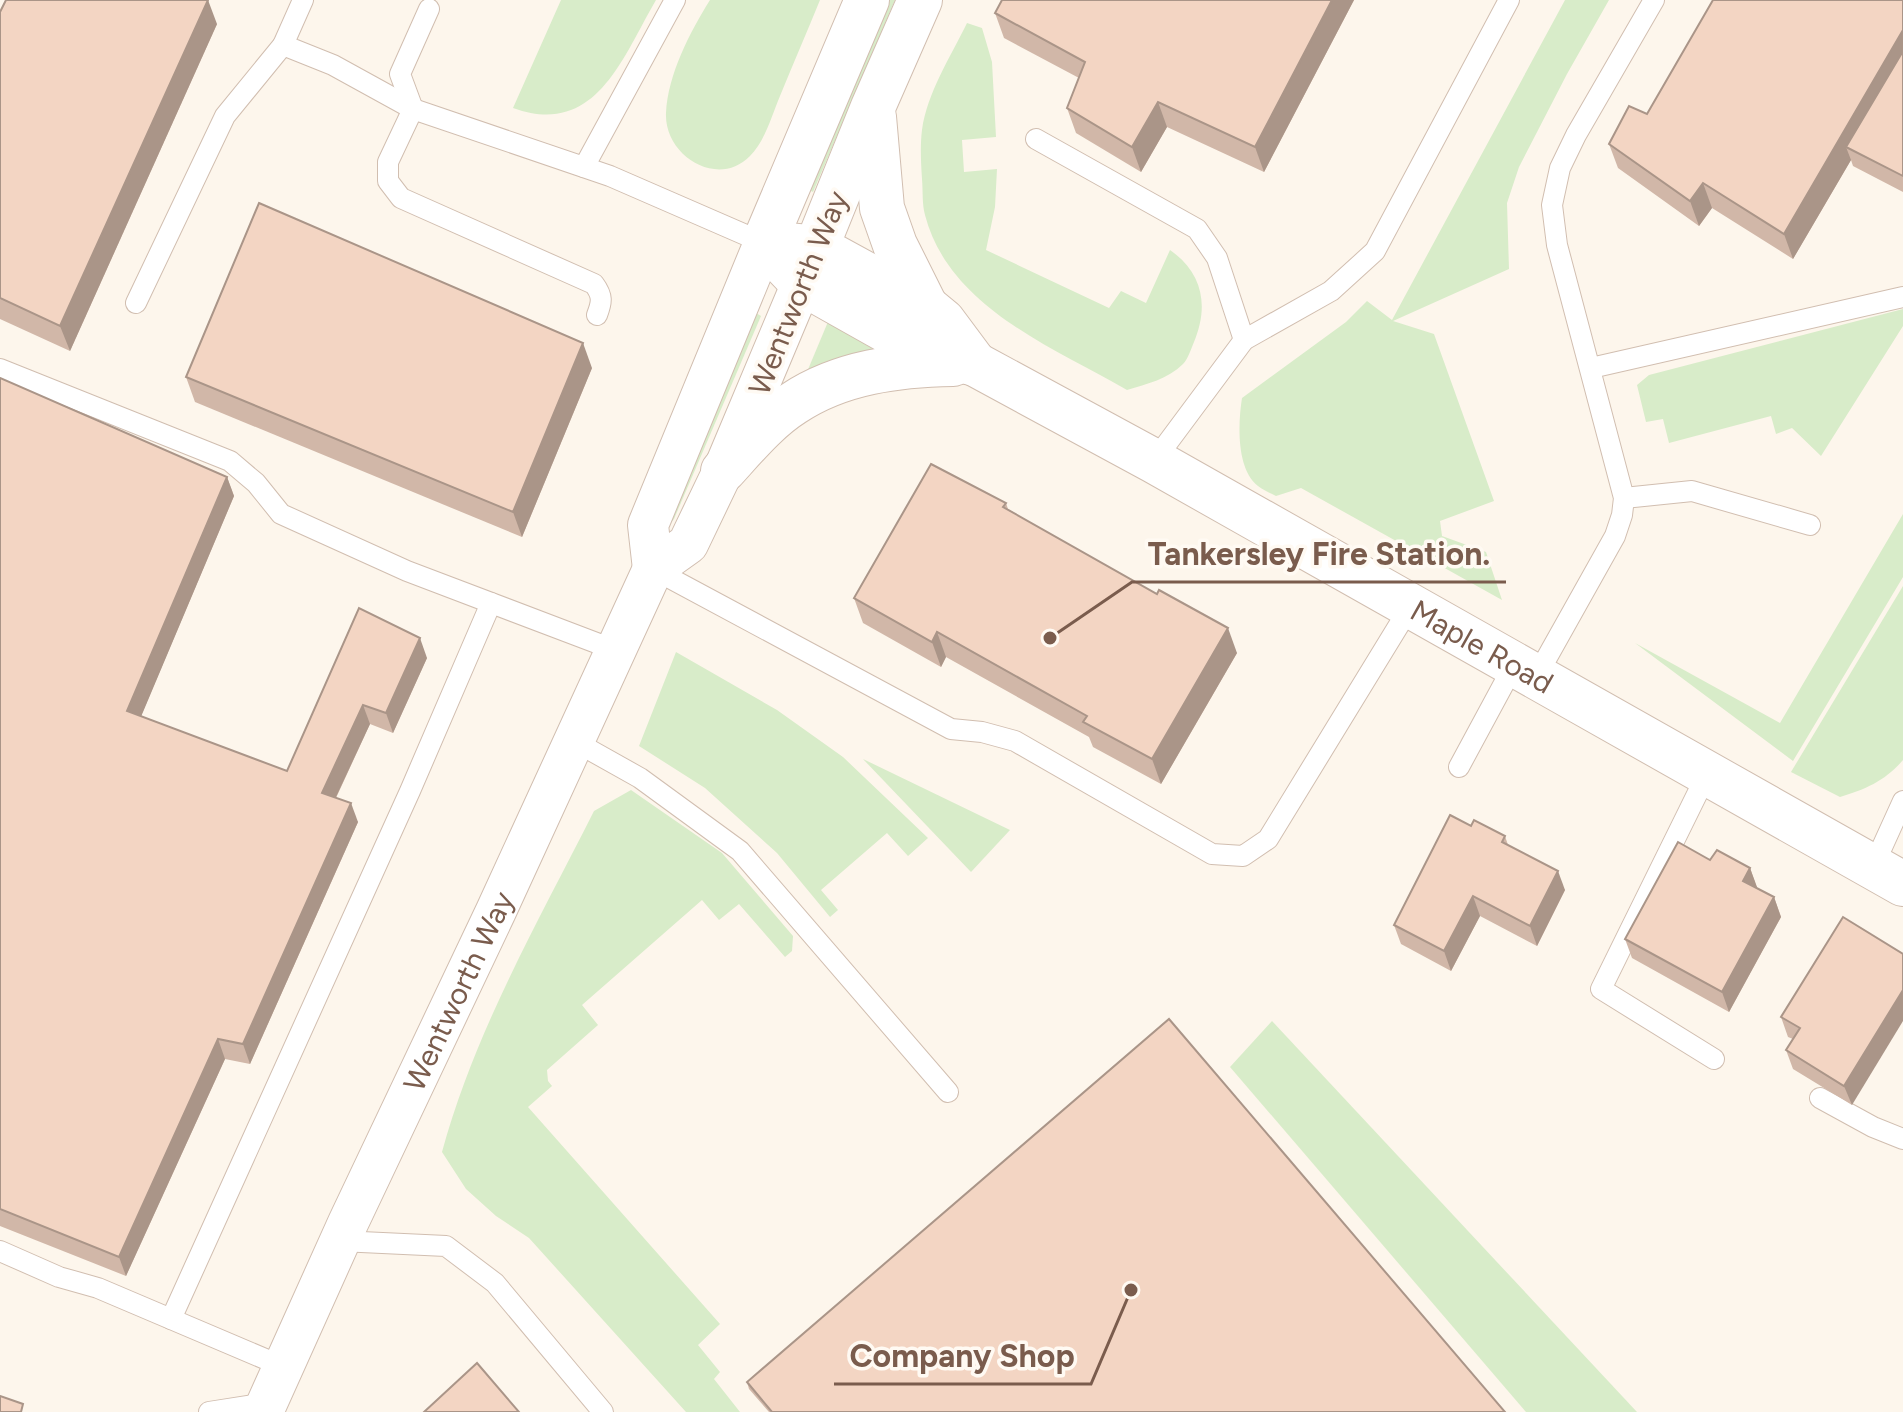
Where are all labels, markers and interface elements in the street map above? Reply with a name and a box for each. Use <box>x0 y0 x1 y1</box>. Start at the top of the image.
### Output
street label: Wentworth Way <box>740 185 856 400</box>
callout: Tankersley Fire Station. <box>1132 526 1506 582</box>
text: Tankersley Fire Station. <box>1148 535 1490 573</box>
street label: Maple Road <box>1404 591 1560 701</box>
street label: Wentworth Way <box>395 885 521 1097</box>
callout: Company Shop <box>834 1328 1091 1384</box>
text: Company Shop <box>849 1337 1075 1375</box>

